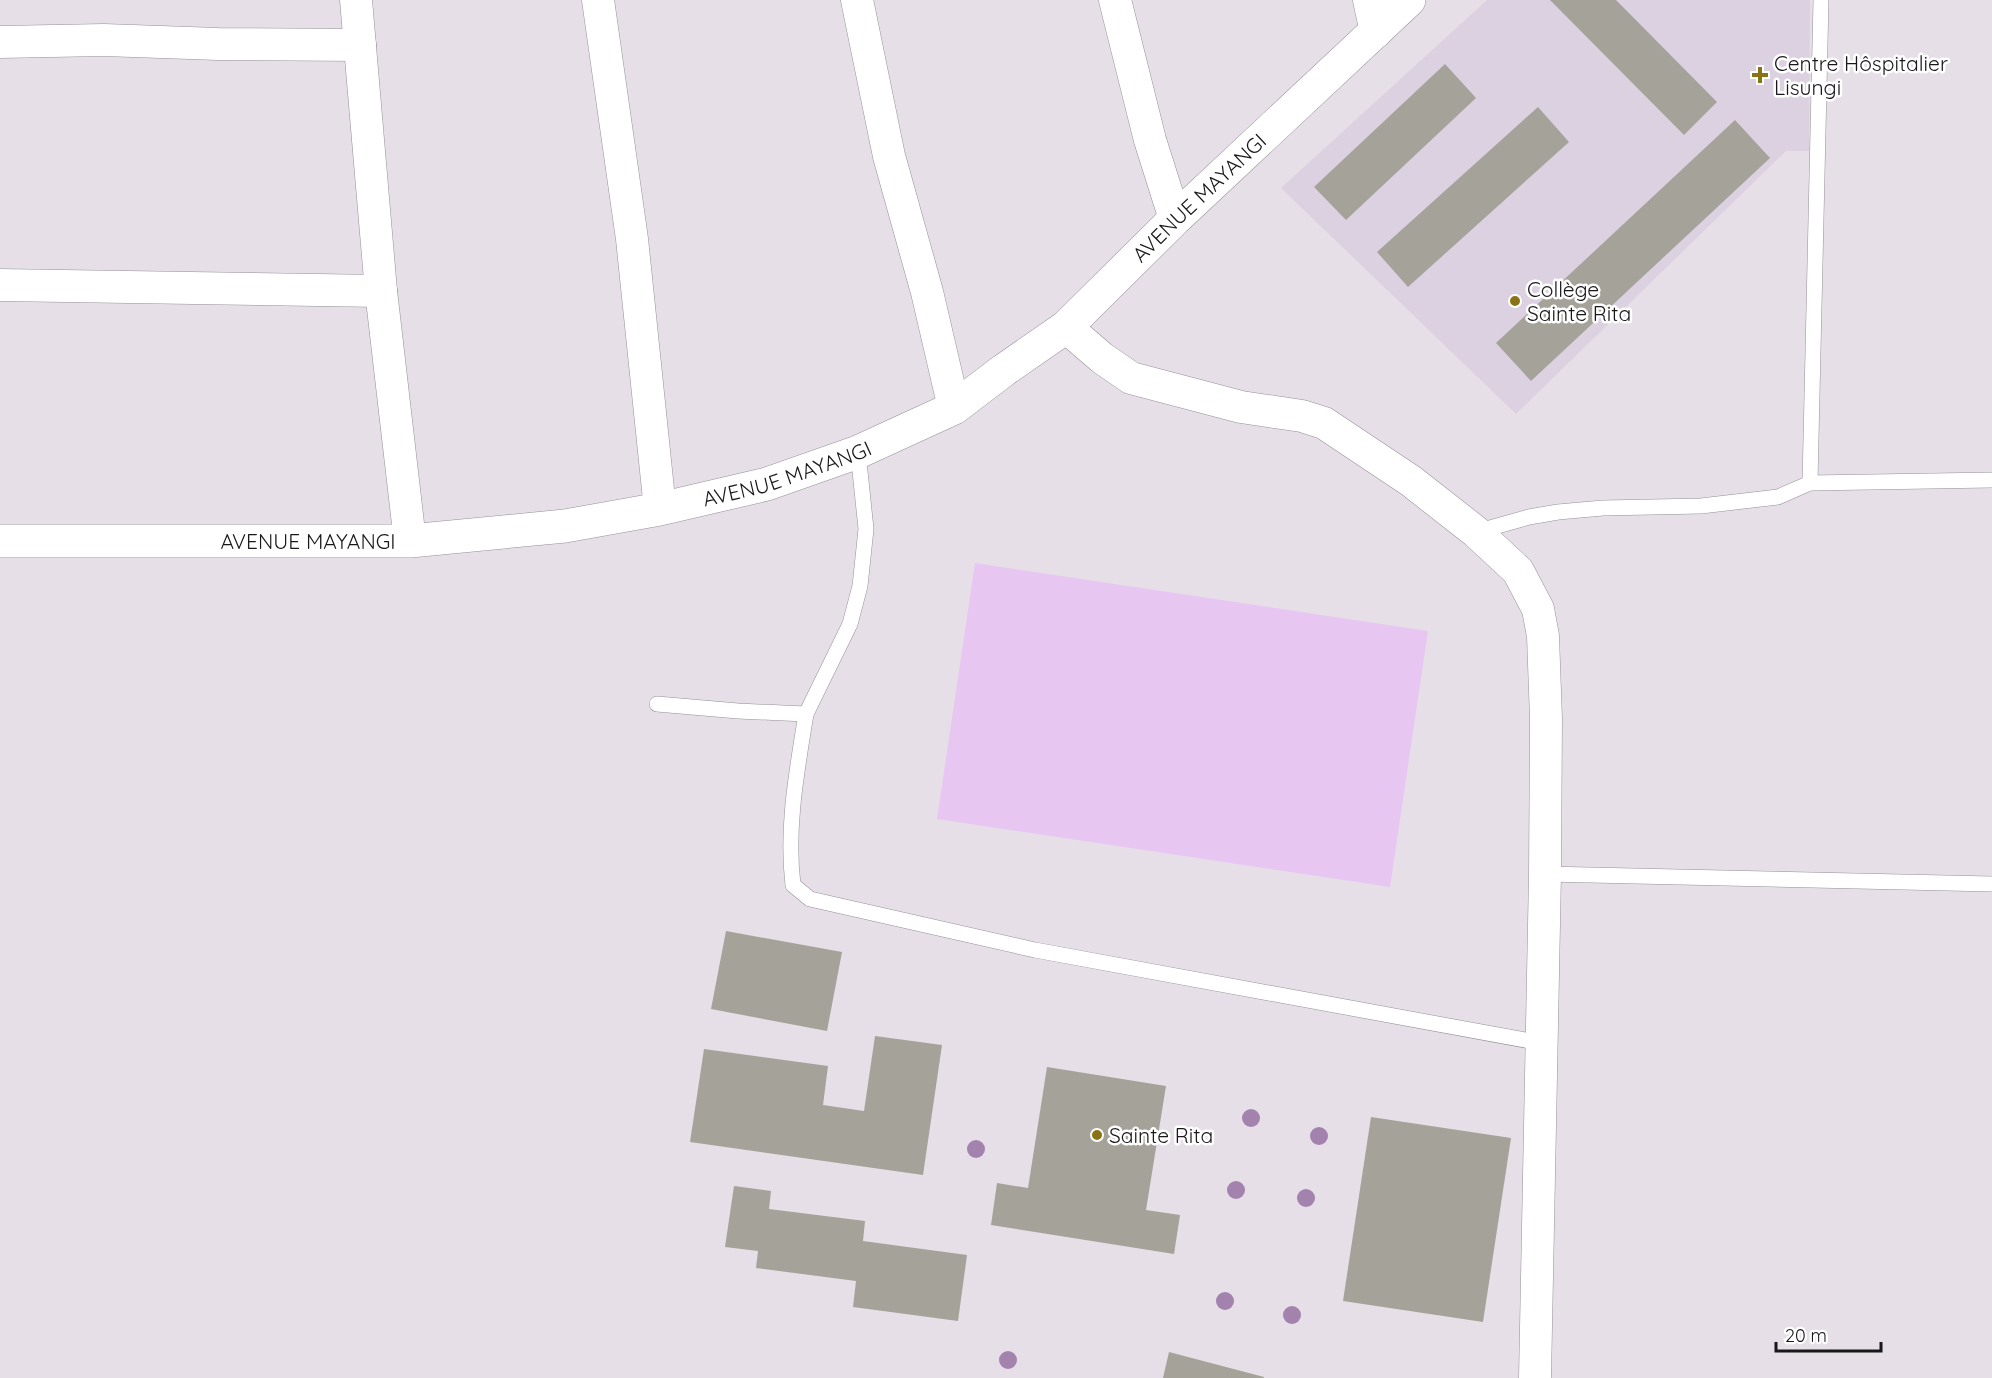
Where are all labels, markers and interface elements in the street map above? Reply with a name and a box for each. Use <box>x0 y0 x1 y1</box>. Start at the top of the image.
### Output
place label: Centre Hôspitalier Lisungi <box>1774 50 1948 100</box>
marker: Centre Hôspitalier Lisungi <box>1751 66 1769 84</box>
street label: AVENUE MAYANGI <box>1126 128 1271 267</box>
place label: Collège Sainte Rita <box>1527 276 1631 326</box>
marker: Collège Sainte Rita <box>1508 294 1522 308</box>
street label: AVENUE MAYANGI <box>700 435 875 512</box>
street label: AVENUE MAYANGI <box>220 528 396 554</box>
place label: Sainte Rita <box>1109 1122 1213 1148</box>
marker: Sainte Rita <box>1090 1128 1104 1142</box>
scale bar <box>1776 1315 1881 1353</box>
text: 20 m <box>1785 1324 1827 1347</box>

